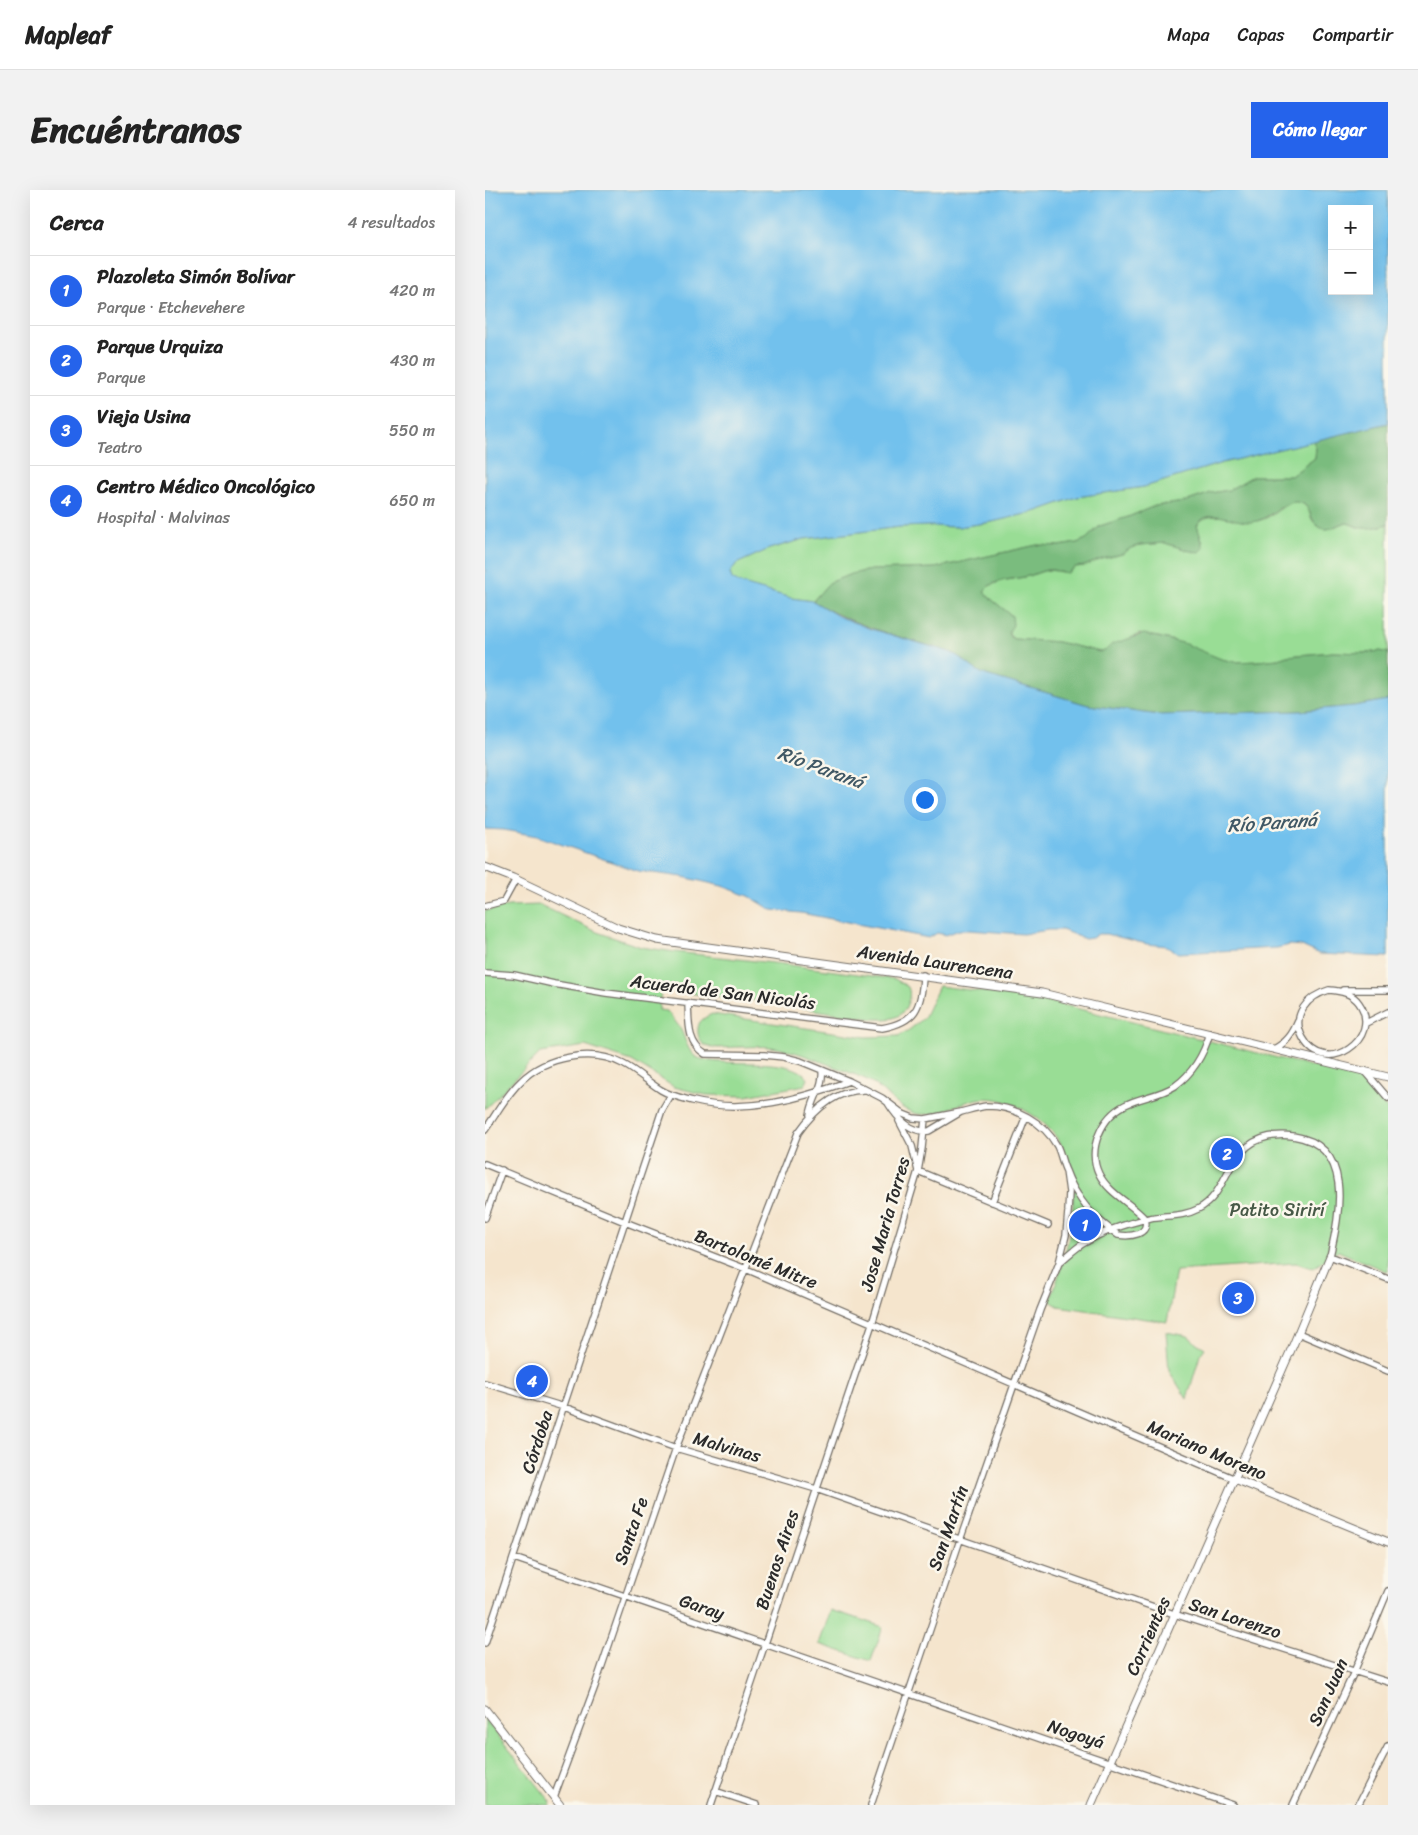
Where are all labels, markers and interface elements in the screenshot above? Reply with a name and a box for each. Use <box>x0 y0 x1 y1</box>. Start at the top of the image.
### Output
text: Mapleaf <box>25 14 111 56</box>
text: Mapa <box>1167 19 1210 51</box>
text: Capas <box>1238 19 1285 51</box>
text: Compartir <box>1313 19 1393 51</box>
text: Encuéntranos <box>30 99 241 161</box>
button: Cómo llegar <box>1251 102 1388 158</box>
text: Cerca <box>50 204 104 242</box>
map controls <box>1328 205 1373 295</box>
button: + <box>1328 205 1373 250</box>
text: 4 resultados <box>347 208 435 237</box>
button: − <box>1328 250 1373 295</box>
text: Plazoleta Simón Bolívar <box>97 260 295 293</box>
text: 1 <box>63 276 69 305</box>
text: 420 m <box>389 276 435 305</box>
text: Parque · Etchevehere <box>97 293 245 322</box>
text: Parque Urquiza <box>97 330 223 363</box>
text: 2 <box>61 346 71 375</box>
text: 430 m <box>390 346 435 375</box>
text: Parque <box>97 363 145 392</box>
text: Vieja Usina <box>97 400 190 433</box>
text: 3 <box>62 416 70 445</box>
text: 550 m <box>389 416 435 445</box>
text: Teatro <box>97 433 142 462</box>
text: Centro Médico Oncológico <box>97 470 315 503</box>
text: 4 <box>61 486 71 515</box>
text: 650 m <box>390 486 435 515</box>
text: Hospital · Malvinas <box>97 503 230 532</box>
water label: Río Paraná <box>773 737 872 799</box>
your location <box>912 787 938 813</box>
water label: Río Paraná <box>1226 803 1321 842</box>
street label: Avenida Laurencena <box>854 935 1016 989</box>
street label: Acuerdo de San Nicolás <box>628 965 818 1019</box>
pin: 2 <box>1211 1135 1243 1173</box>
street label: Jose Maria Torres <box>850 1152 920 1296</box>
park label: Patito Sirirí <box>1229 1194 1327 1226</box>
pin: 1 <box>1069 1206 1101 1244</box>
street label: Bartolomé Mitre <box>689 1220 823 1298</box>
pin: 3 <box>1222 1279 1254 1317</box>
pin: 4 <box>516 1362 548 1400</box>
street label: Córdoba <box>512 1405 563 1478</box>
street label: Mariano Moreno <box>1142 1410 1272 1490</box>
street label: Malvinas <box>689 1422 765 1472</box>
street label: San Martín <box>918 1481 978 1575</box>
street label: Santa Fe <box>604 1492 658 1569</box>
street label: Buenos Aires <box>746 1505 808 1614</box>
street label: Garay <box>675 1584 730 1630</box>
street label: San Lorenzo <box>1185 1588 1285 1648</box>
street label: Corrientes <box>1116 1590 1180 1681</box>
street label: San Juan <box>1299 1653 1357 1731</box>
street label: Nogoyá <box>1043 1710 1109 1758</box>

